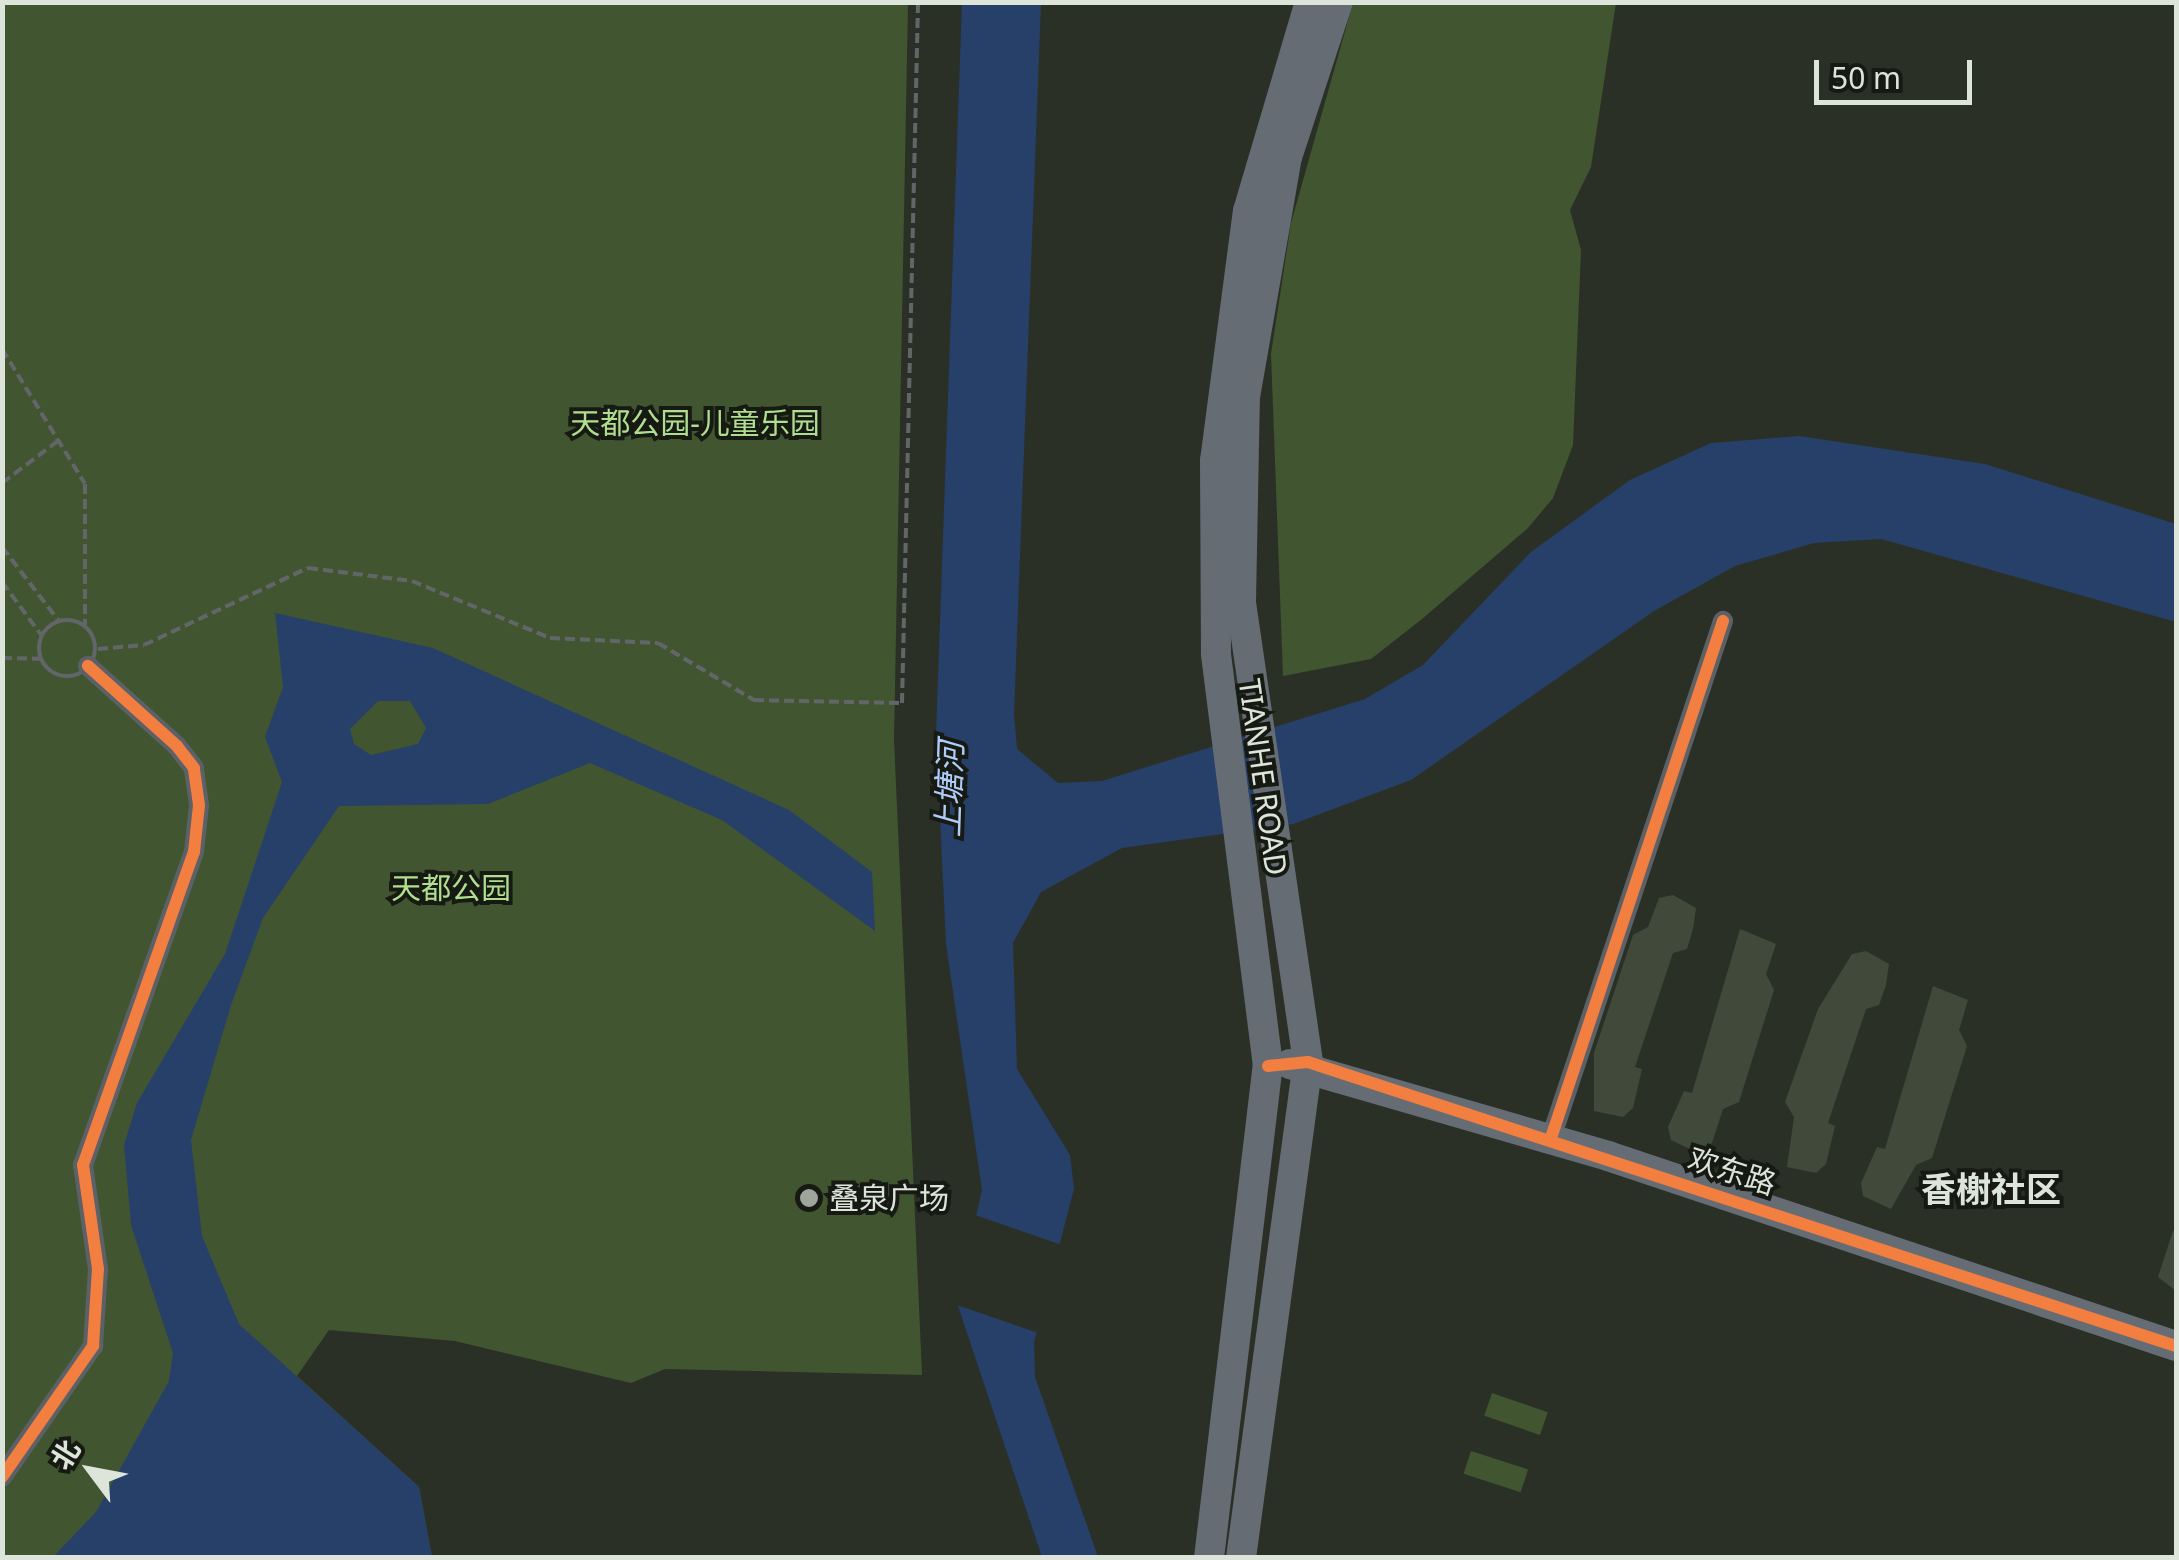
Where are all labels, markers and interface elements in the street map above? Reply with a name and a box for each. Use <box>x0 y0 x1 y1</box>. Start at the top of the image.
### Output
scale bar <box>1819 40 1976 102</box>
text: 50 m <box>1831 57 1901 98</box>
park label: 天都公园-儿童乐园 <box>570 405 820 441</box>
street label: TIANHE ROAD <box>1231 676 1295 878</box>
water label: 上塘河 <box>928 740 970 838</box>
park label: 天都公园 <box>391 870 511 906</box>
street label: 欢东路 <box>1684 1140 1780 1202</box>
district label: 香榭社区 <box>1921 1168 2061 1210</box>
place label: 叠泉广场 <box>829 1180 949 1216</box>
marker: 叠泉广场 <box>798 1187 820 1209</box>
north arrow <box>40 1420 140 1520</box>
text: 北 <box>41 1432 88 1476</box>

